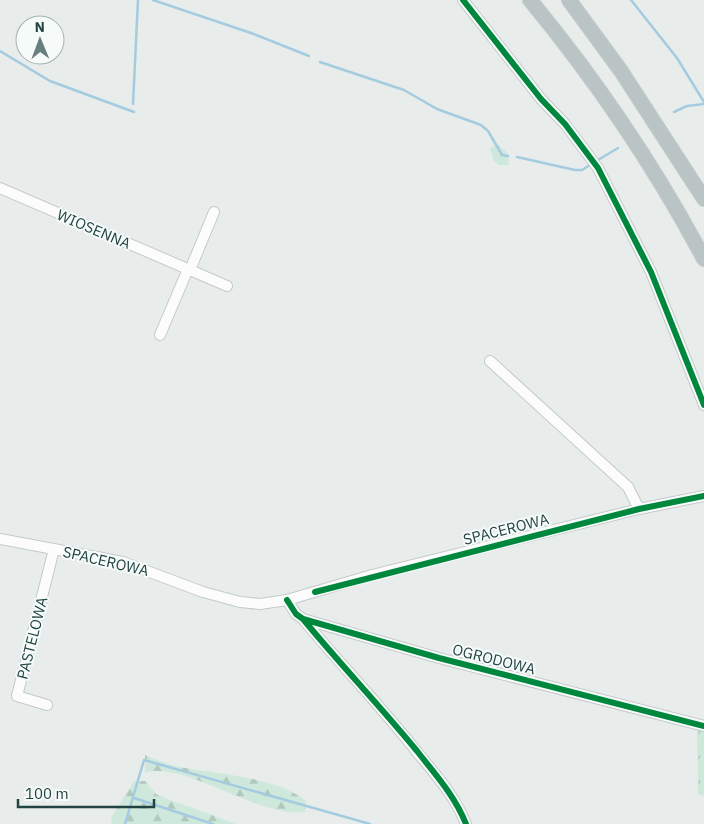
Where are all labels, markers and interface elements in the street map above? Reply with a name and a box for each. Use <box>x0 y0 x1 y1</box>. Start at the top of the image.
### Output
north arrow <box>15 15 65 65</box>
text: N <box>35 18 45 36</box>
street label: WIOSENNA <box>54 205 134 253</box>
street label: SPACEROWA <box>461 509 551 549</box>
street label: SPACEROWA <box>61 542 151 580</box>
street label: PASTELOWA <box>13 594 52 681</box>
street label: OGRODOWA <box>451 640 538 679</box>
scale bar <box>18 776 154 808</box>
text: 100 m <box>25 784 69 803</box>

